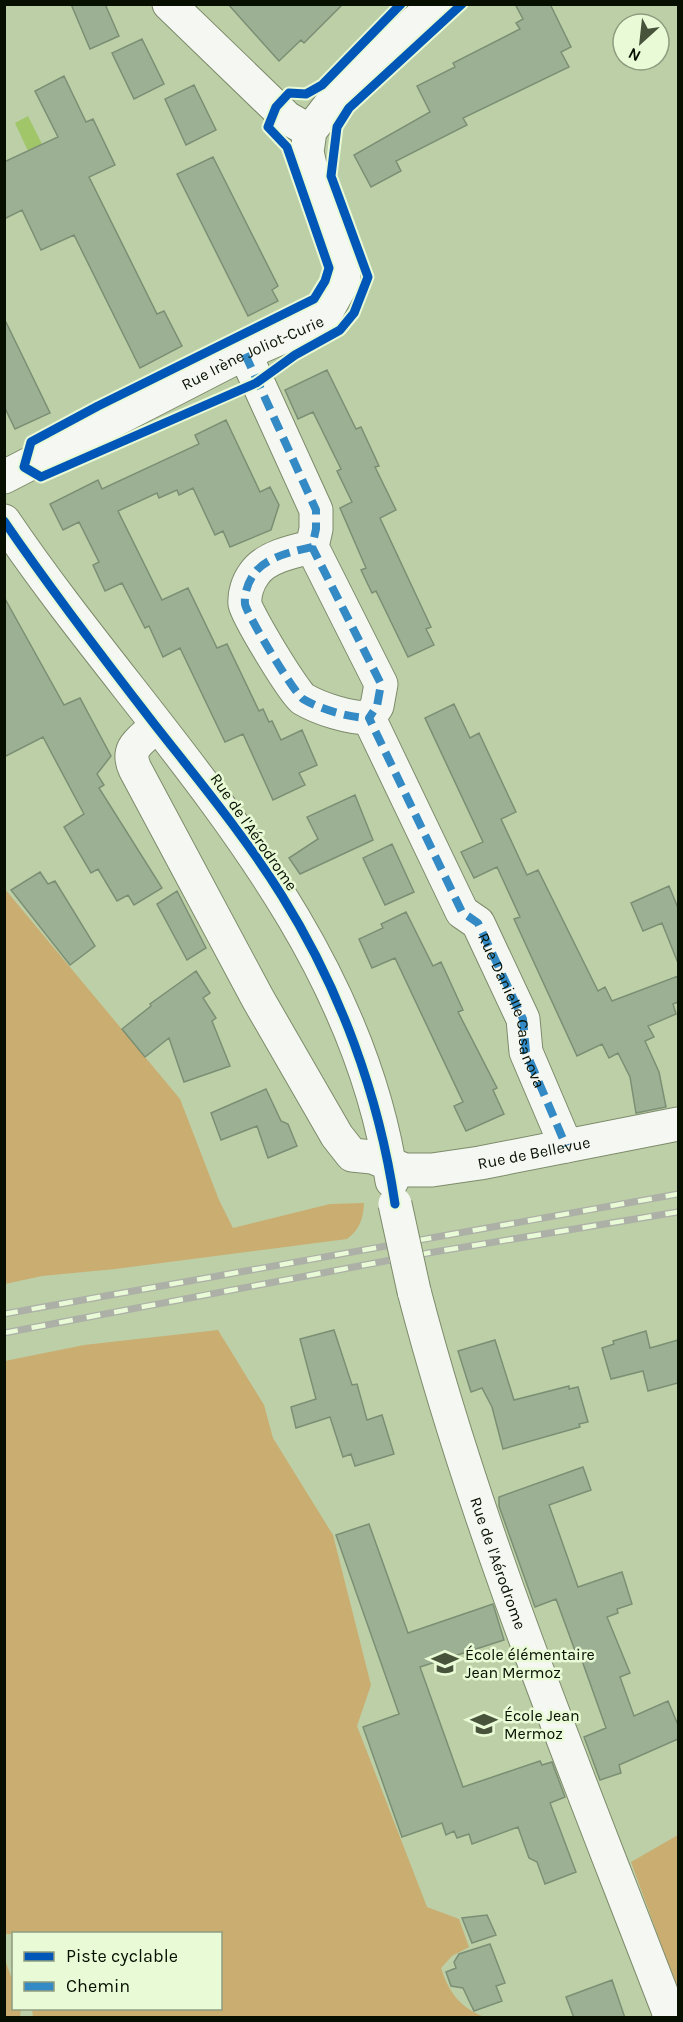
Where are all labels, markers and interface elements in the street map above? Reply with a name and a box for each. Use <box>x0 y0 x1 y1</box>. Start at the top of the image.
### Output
north arrow <box>611 12 671 72</box>
text: N <box>625 44 644 66</box>
street label: Rue Irène Joliot-Curie <box>178 311 326 394</box>
street label: Rue de l'Aérodrome <box>206 770 302 894</box>
street label: Rue Danielle Casanova <box>474 929 550 1091</box>
street label: Rue de Bellevue <box>476 1132 592 1173</box>
street label: Rue de l'Aérodrome <box>467 1494 531 1632</box>
place label: École élémentaire Jean Mermoz <box>465 1645 595 1682</box>
school or university icon: École élémentaire Jean Mermoz <box>430 1648 460 1678</box>
place label: École Jean Mermoz <box>504 1706 580 1743</box>
school or university icon: École Jean Mermoz <box>469 1709 499 1739</box>
legend <box>12 1932 222 2010</box>
text: Piste cyclable <box>66 1945 178 1967</box>
text: Chemin <box>66 1975 130 1997</box>

